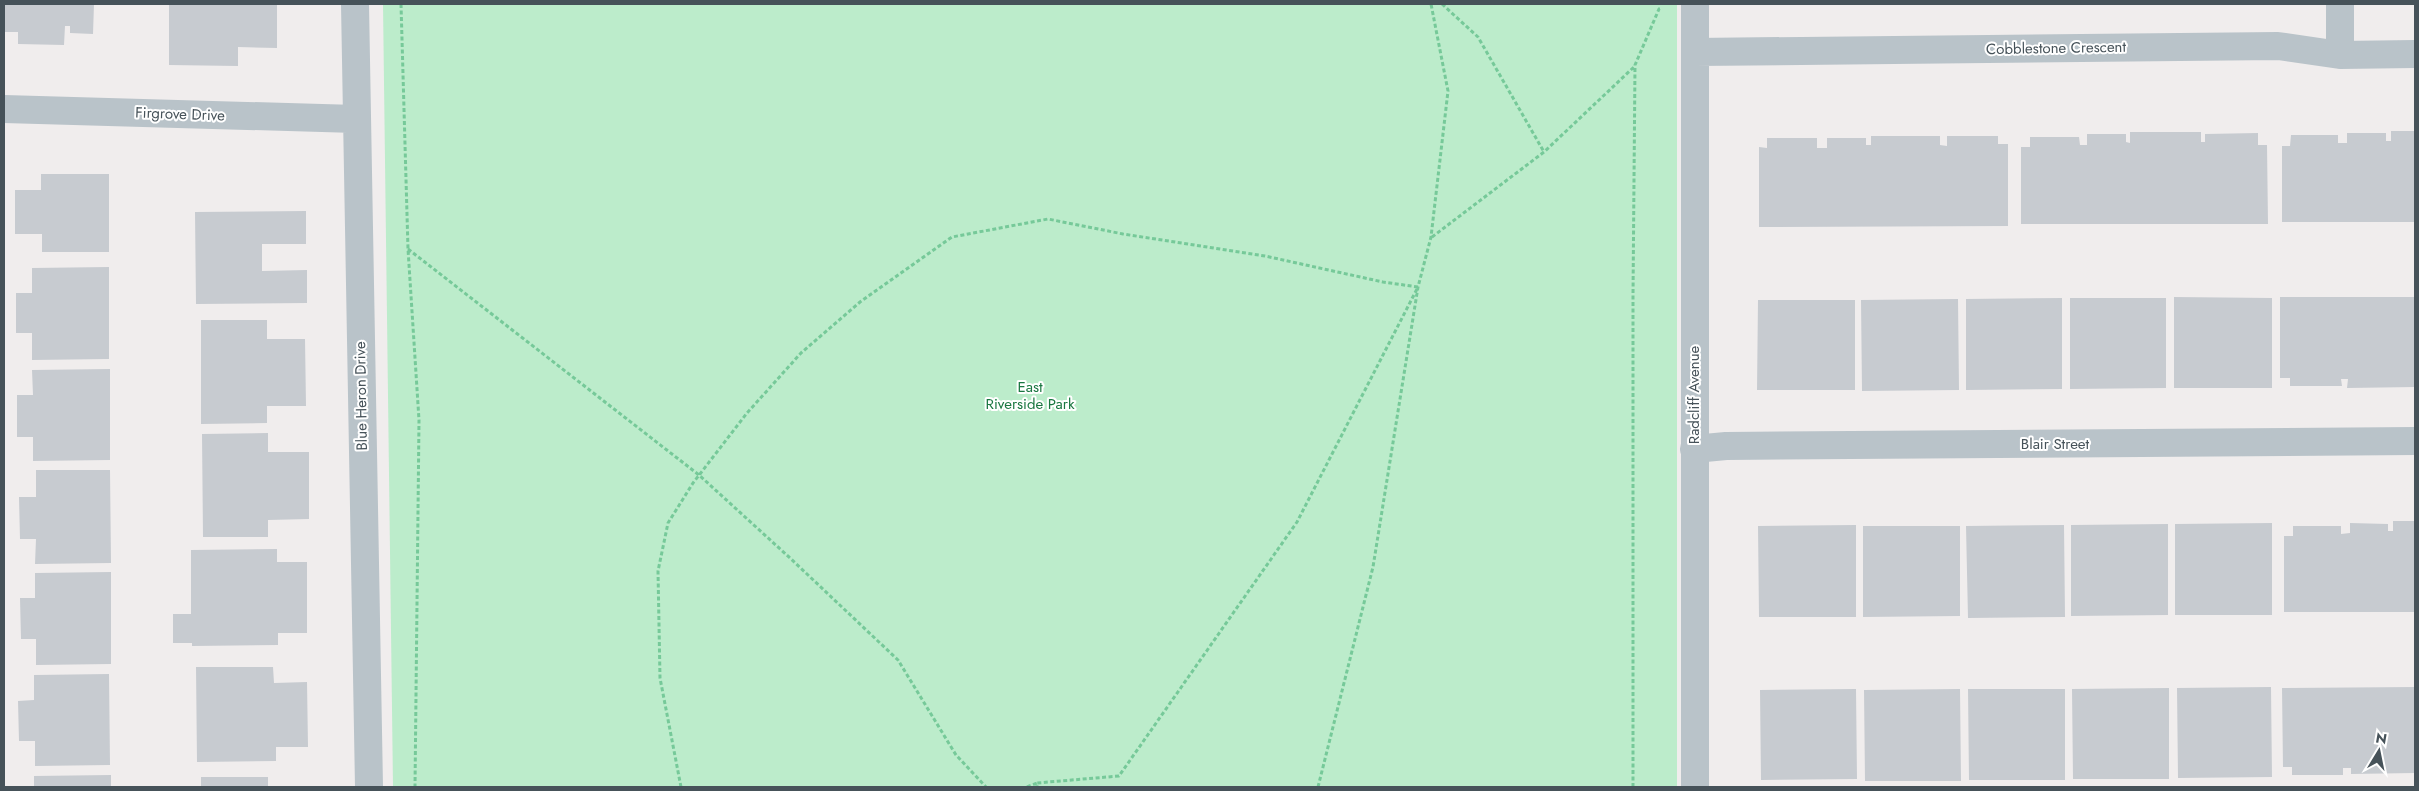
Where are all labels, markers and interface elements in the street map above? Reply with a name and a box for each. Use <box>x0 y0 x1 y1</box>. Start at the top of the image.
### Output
street label: Cobblestone Crescent <box>1986 36 2127 60</box>
street label: Firgrove Drive <box>135 101 225 127</box>
street label: Blue Heron Drive <box>349 341 373 451</box>
street label: Radcliff Avenue <box>1683 345 1705 444</box>
park label: East Riverside Park <box>986 376 1075 415</box>
street label: Blair Street <box>2021 433 2090 455</box>
north arrow <box>2354 726 2404 776</box>
text: N <box>2374 727 2388 749</box>

